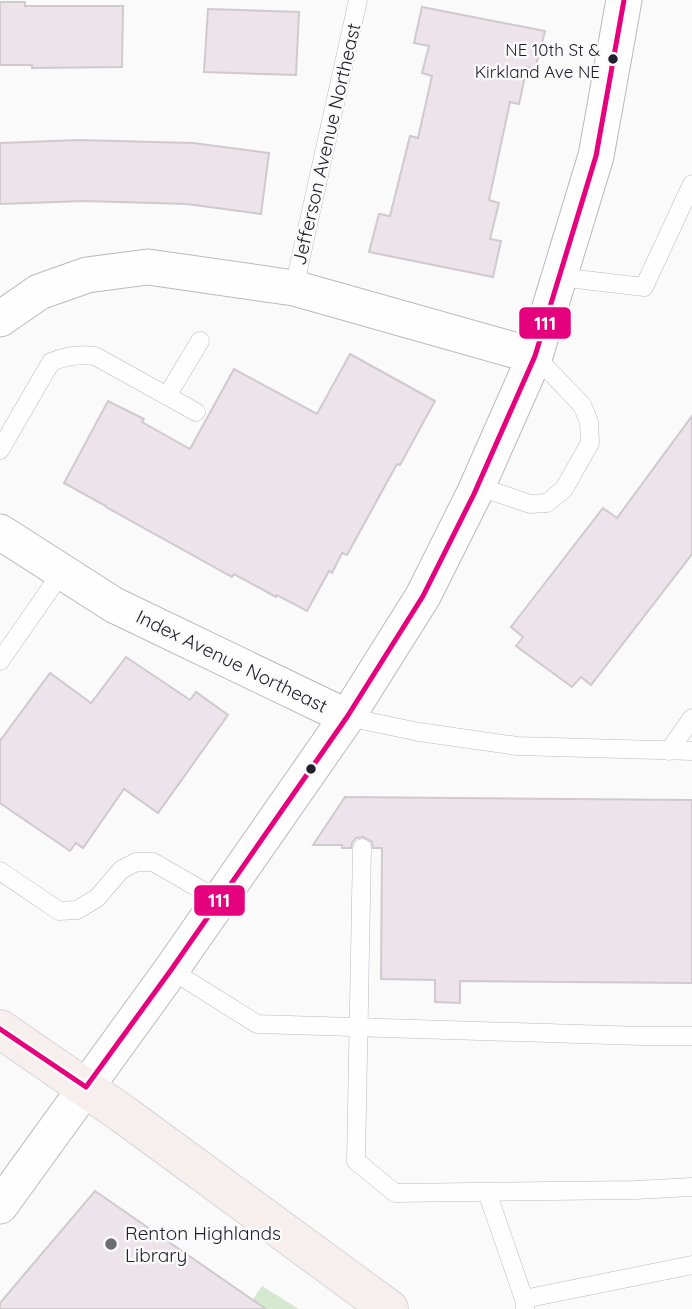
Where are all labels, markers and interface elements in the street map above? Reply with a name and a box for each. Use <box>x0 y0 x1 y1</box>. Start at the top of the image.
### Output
street label: Jefferson Avenue Northeast <box>286 21 366 267</box>
place label: NE 10th St & Kirkland Ave NE <box>475 39 600 82</box>
marker: NE 10th St & Kirkland Ave NE <box>606 52 620 66</box>
line badge: 111 <box>518 306 572 340</box>
text: 111 <box>534 311 556 335</box>
street label: Index Avenue Northeast <box>132 604 332 718</box>
unlabelled marker <box>304 762 318 776</box>
line badge: 111 <box>193 884 246 917</box>
text: 111 <box>208 888 230 912</box>
place label: Renton Highlands Library <box>125 1221 281 1267</box>
marker: Renton Highlands Library <box>103 1236 119 1252</box>

